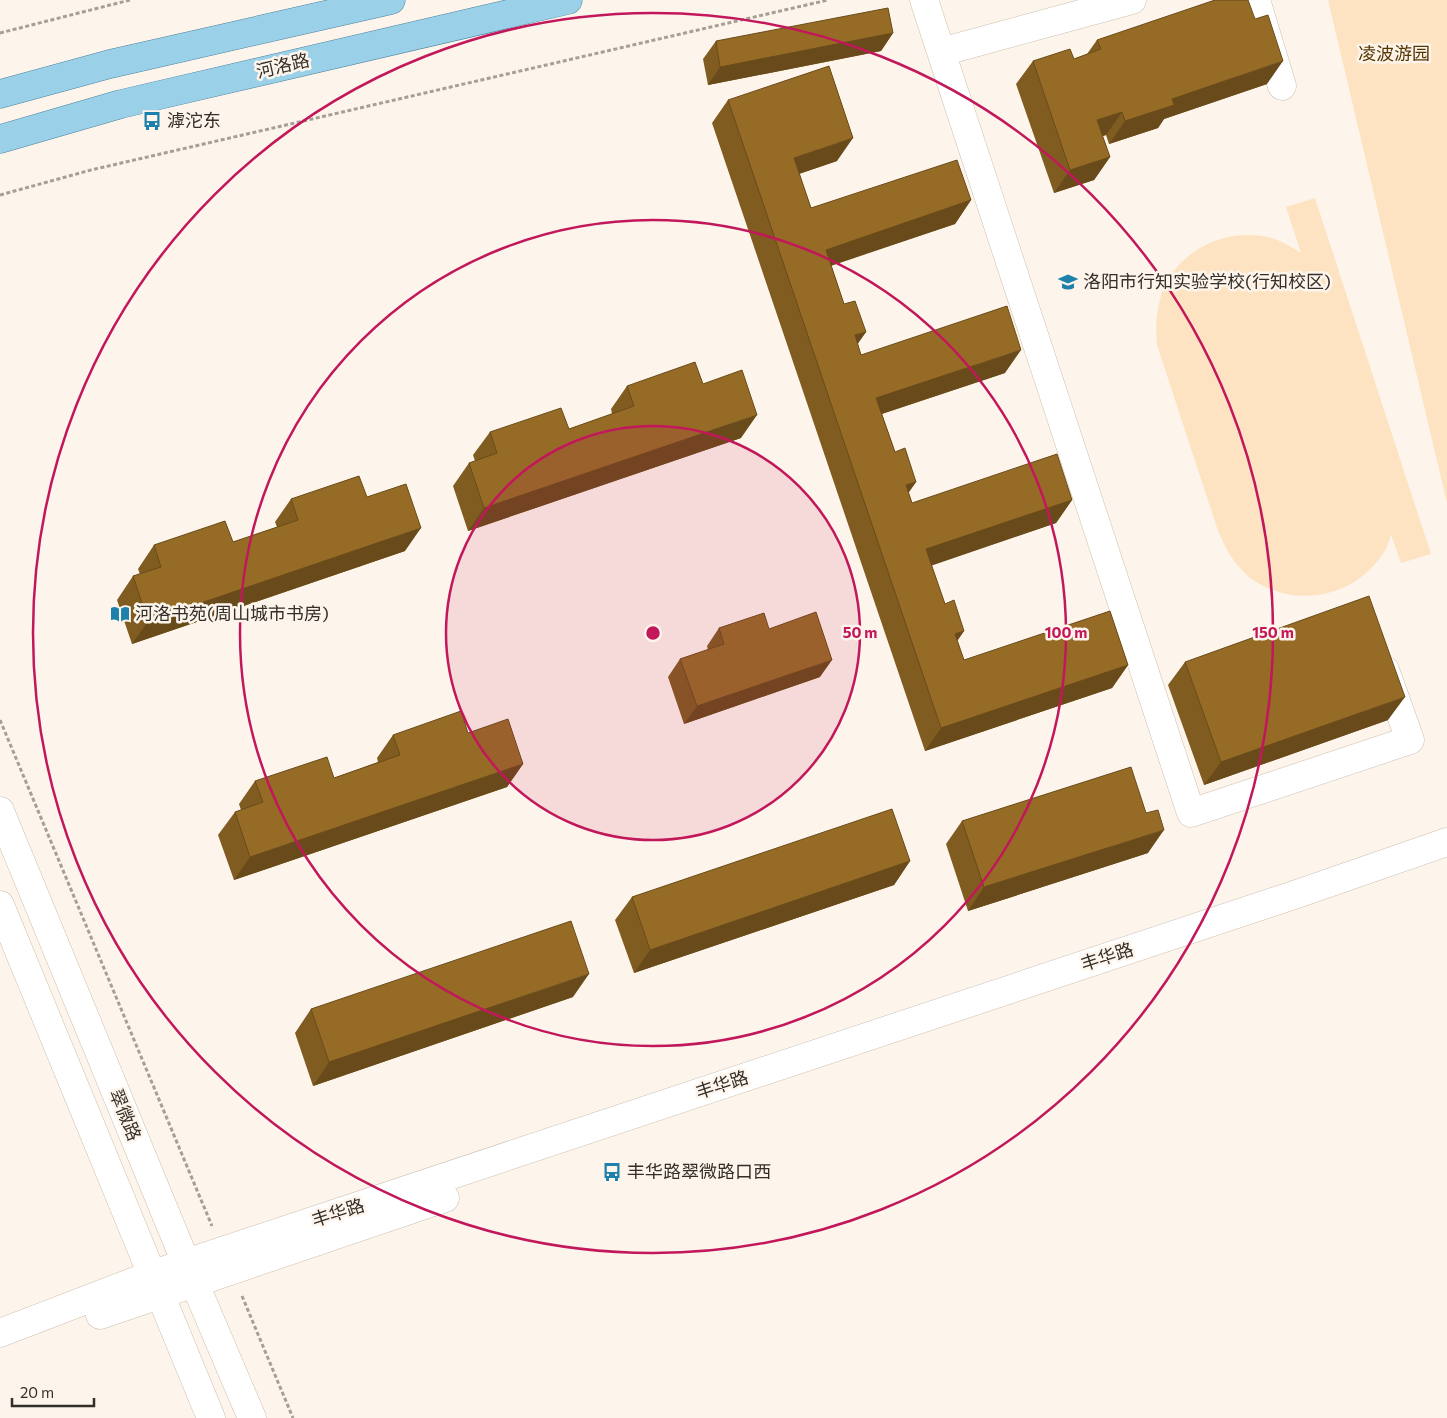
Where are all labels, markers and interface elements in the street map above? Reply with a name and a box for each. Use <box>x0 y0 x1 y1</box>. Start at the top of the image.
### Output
park label: 凌波游园 <box>1358 42 1430 64</box>
street label: 河洛路 <box>254 48 312 82</box>
place label: 滹沱东 <box>167 109 221 131</box>
bus stop icon: 滹沱东 <box>141 110 163 132</box>
place label: 洛阳市行知实验学校(行知校区) <box>1083 270 1331 292</box>
school or university icon: 洛阳市行知实验学校(行知校区) <box>1057 271 1079 293</box>
place label: 河洛书苑(周山城市书房) <box>135 602 329 624</box>
library icon: 河洛书苑(周山城市书房) <box>109 603 131 625</box>
text: 50 m <box>843 623 877 641</box>
text: 100 m <box>1045 623 1087 641</box>
text: 150 m <box>1252 623 1294 641</box>
centre of rings <box>644 624 662 642</box>
street label: 丰华路 <box>1078 937 1136 975</box>
street label: 丰华路 <box>693 1065 751 1103</box>
street label: 翠微路 <box>106 1085 146 1144</box>
place label: 丰华路翠微路口西 <box>627 1160 771 1182</box>
bus stop icon: 丰华路翠微路口西 <box>601 1161 623 1183</box>
street label: 丰华路 <box>309 1193 367 1231</box>
scale bar <box>12 1376 95 1408</box>
text: 20 m <box>20 1383 54 1401</box>

